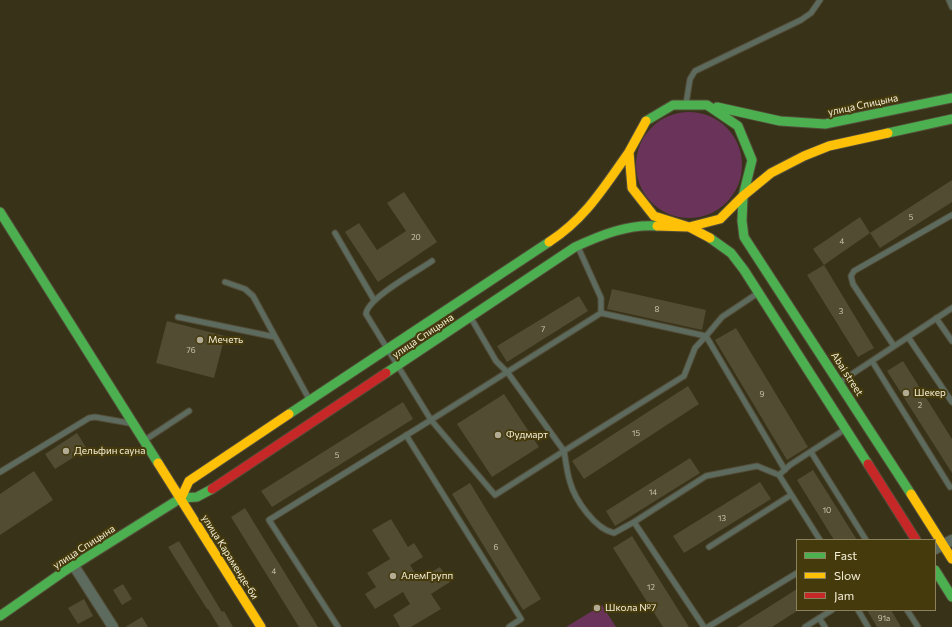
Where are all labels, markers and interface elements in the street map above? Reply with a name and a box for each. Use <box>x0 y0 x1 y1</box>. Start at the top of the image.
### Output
street label: улица Спицына <box>827 92 899 118</box>
house number: 5 <box>909 212 913 222</box>
house number: 20 <box>411 232 421 242</box>
house number: 4 <box>840 236 844 246</box>
house number: 8 <box>655 304 659 314</box>
house number: 3 <box>839 306 843 316</box>
street label: улица Спицына <box>390 311 456 361</box>
house number: 7 <box>541 324 545 334</box>
place label: Мечеть <box>208 334 243 346</box>
marker: Мечеть <box>195 335 205 345</box>
house number: 76 <box>186 345 196 355</box>
street label: Abai street <box>828 350 866 398</box>
place label: Шекер <box>914 387 946 399</box>
marker: Шекер <box>901 388 911 398</box>
house number: 9 <box>760 389 764 399</box>
house number: 2 <box>918 400 922 410</box>
house number: 15 <box>632 428 640 438</box>
place label: Фудмарт <box>506 429 548 441</box>
marker: Фудмарт <box>493 430 503 440</box>
place label: Дельфин сауна <box>74 445 145 457</box>
marker: Дельфин сауна <box>61 446 71 456</box>
house number: 5 <box>335 450 339 460</box>
house number: 14 <box>649 487 657 497</box>
house number: 10 <box>823 505 831 515</box>
street label: улица Караменде-би <box>199 513 261 601</box>
house number: 13 <box>718 513 726 523</box>
street label: улица Спицына <box>51 523 117 571</box>
legend <box>796 539 936 611</box>
house number: 6 <box>494 542 498 552</box>
text: Fast <box>834 548 857 562</box>
house number: 4 <box>272 566 276 576</box>
text: Slow <box>834 568 861 582</box>
place label: АлемГрупп <box>401 570 453 582</box>
marker: АлемГрупп <box>388 571 398 581</box>
house number: 12 <box>647 582 655 592</box>
text: Jam <box>834 588 854 602</box>
place label: Школа №7 <box>605 602 656 614</box>
marker: Школа №7 <box>592 603 602 613</box>
house number: 91а <box>878 613 890 623</box>

